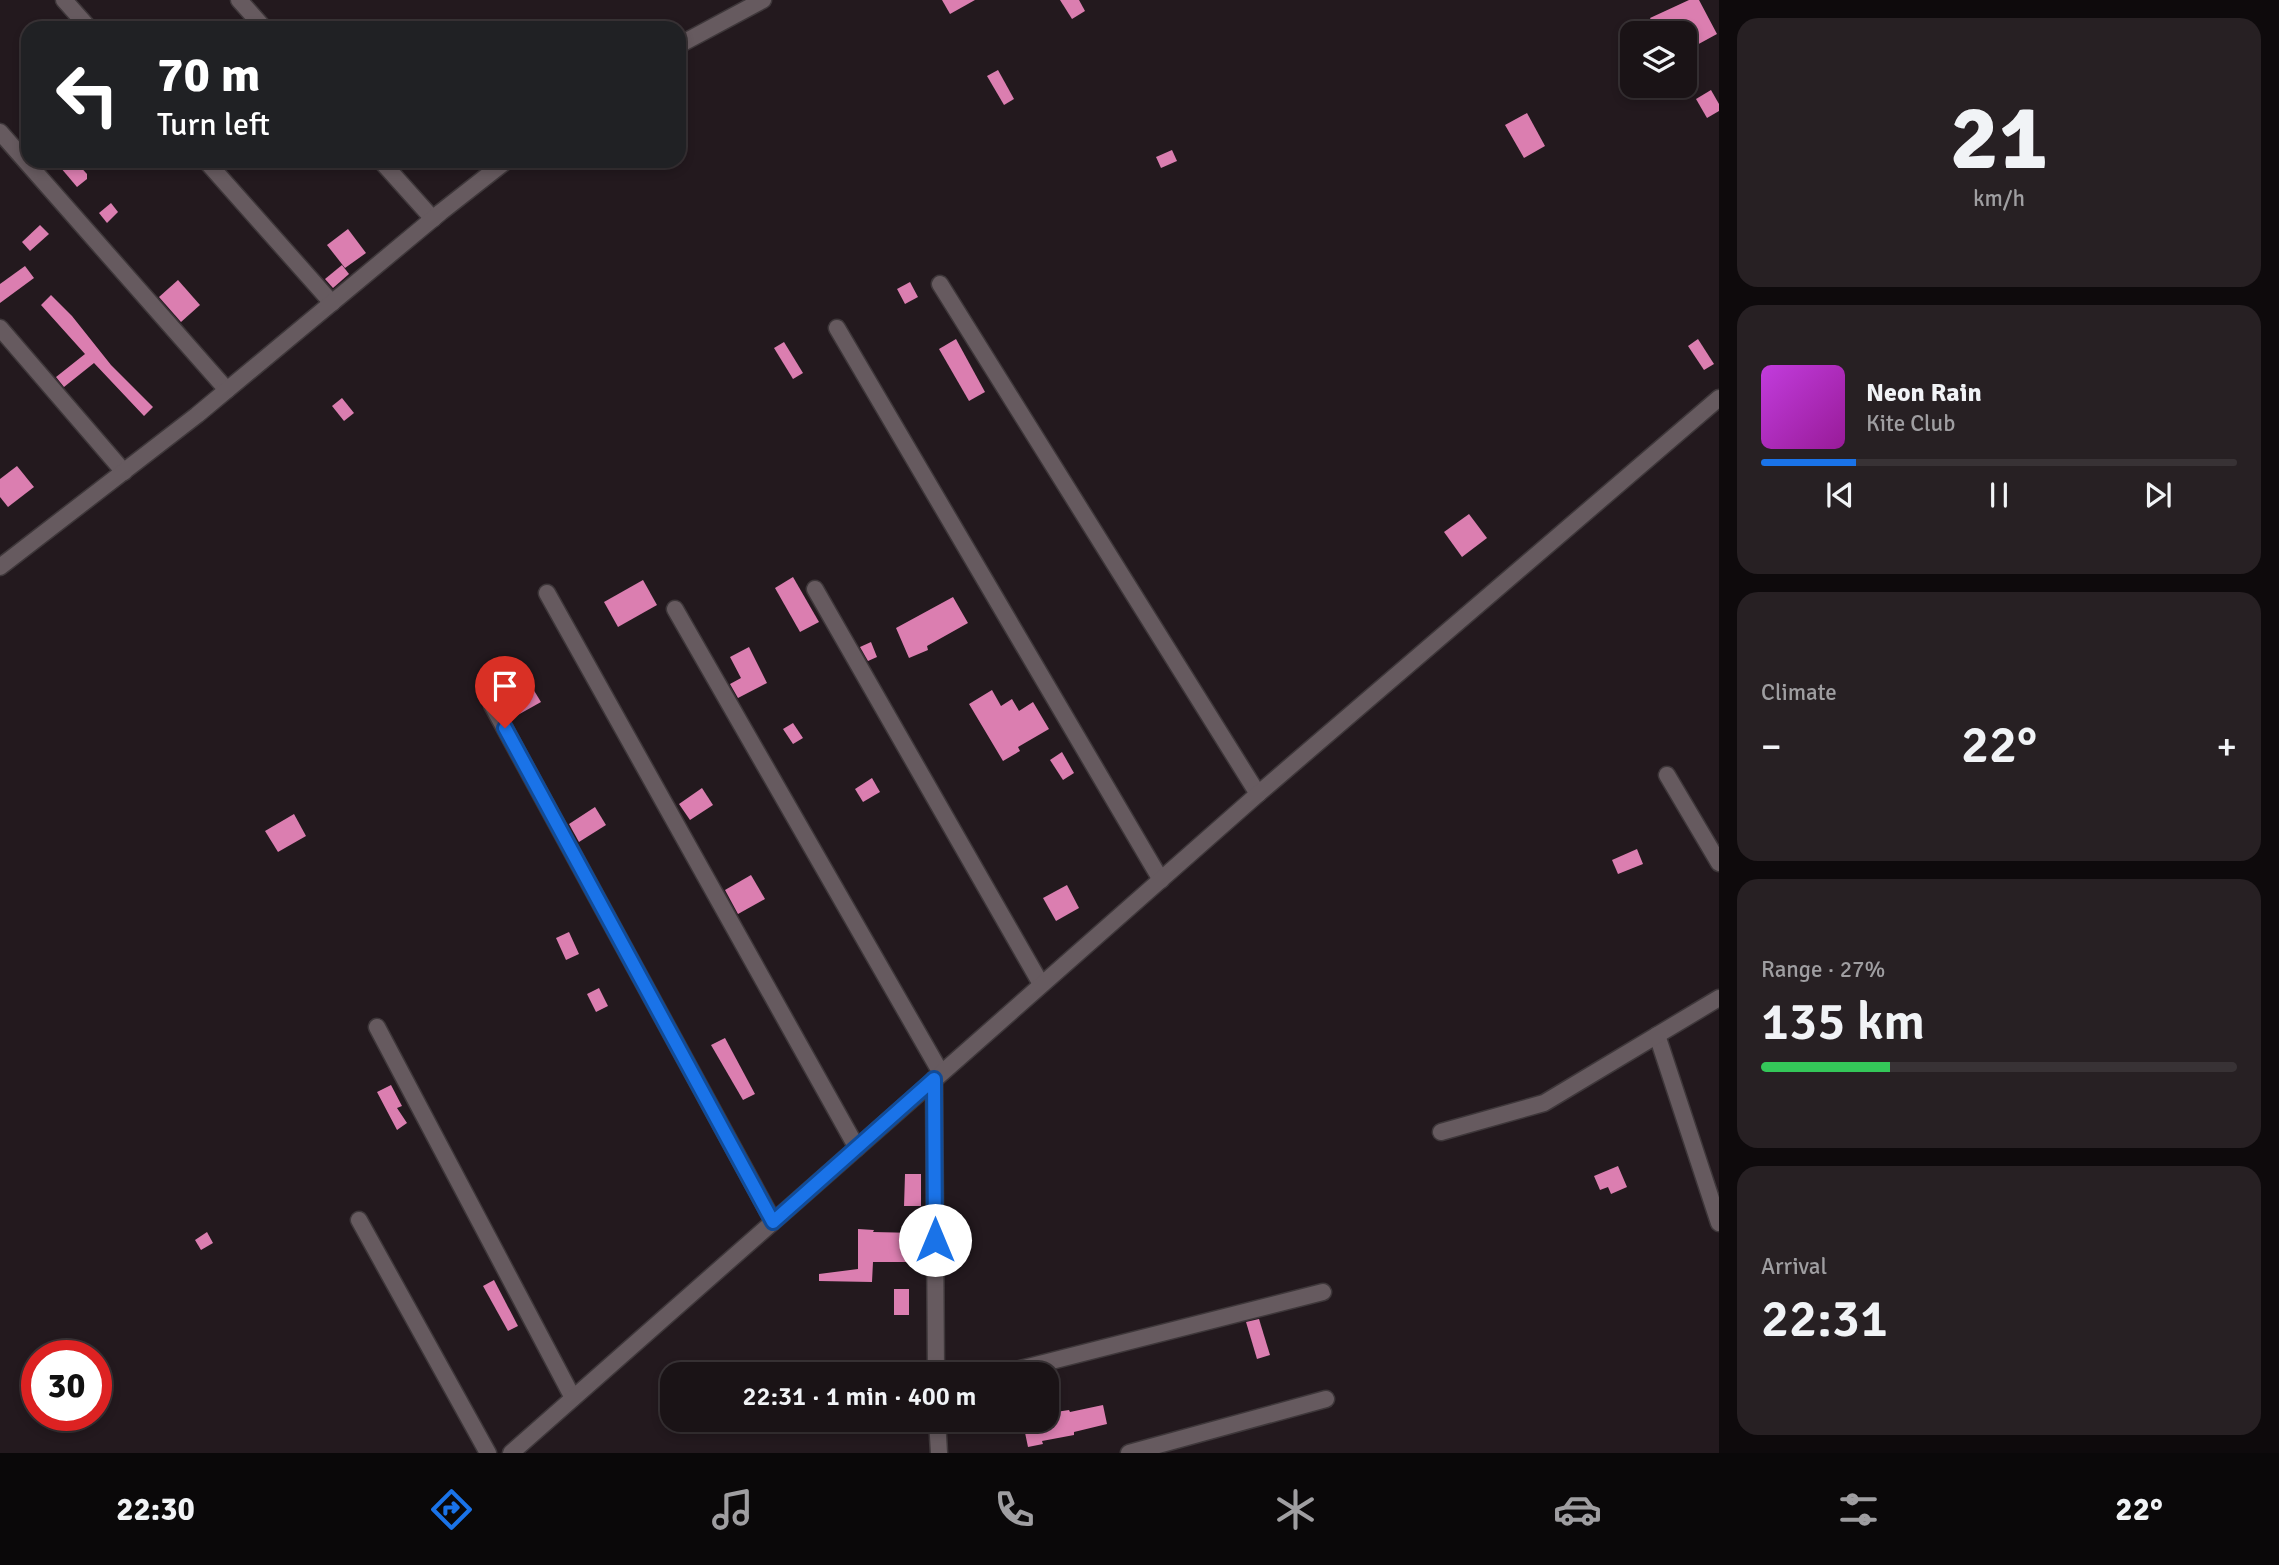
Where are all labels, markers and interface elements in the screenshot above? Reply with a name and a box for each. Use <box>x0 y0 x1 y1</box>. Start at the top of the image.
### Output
map controls <box>1620 21 1697 98</box>
button: layers <box>1620 21 1697 98</box>
text: 70 m <box>157 45 260 105</box>
icon: left <box>42 49 133 140</box>
text: 21 <box>1950 82 2048 195</box>
text: Turn left <box>157 105 270 144</box>
text: km/h <box>1973 184 2025 213</box>
text: Neon Rain <box>1866 377 1982 409</box>
text: Kite Club <box>1866 409 1955 438</box>
icon: previous <box>1821 476 1859 514</box>
icon: pause <box>1980 476 2018 514</box>
icon: next <box>2139 476 2177 514</box>
pin <box>475 656 535 728</box>
icon: arrive <box>486 667 524 705</box>
text: Climate <box>1761 678 1837 707</box>
text: 22° <box>1961 713 2037 777</box>
text: − <box>1761 723 1782 770</box>
text: + <box>2216 723 2237 770</box>
text: Range · 27% <box>1761 955 1885 984</box>
text: 135 km <box>1761 990 1925 1054</box>
position arrow <box>898 1203 972 1277</box>
text: Arrival <box>1761 1252 1827 1281</box>
text: 22:31 <box>1761 1287 1888 1351</box>
speed limit sign: 30 <box>21 1340 112 1431</box>
text: 22:31 · 1 min · 400 m <box>743 1381 976 1413</box>
icon: directions <box>427 1485 476 1534</box>
icon: music <box>708 1485 757 1534</box>
icon: phone <box>990 1485 1039 1534</box>
icon: climate <box>1271 1485 1320 1534</box>
icon: car <box>1553 1485 1602 1534</box>
icon: filters <box>1834 1485 1883 1534</box>
text: 22:30 <box>116 1490 195 1529</box>
text: 22° <box>2115 1490 2163 1529</box>

